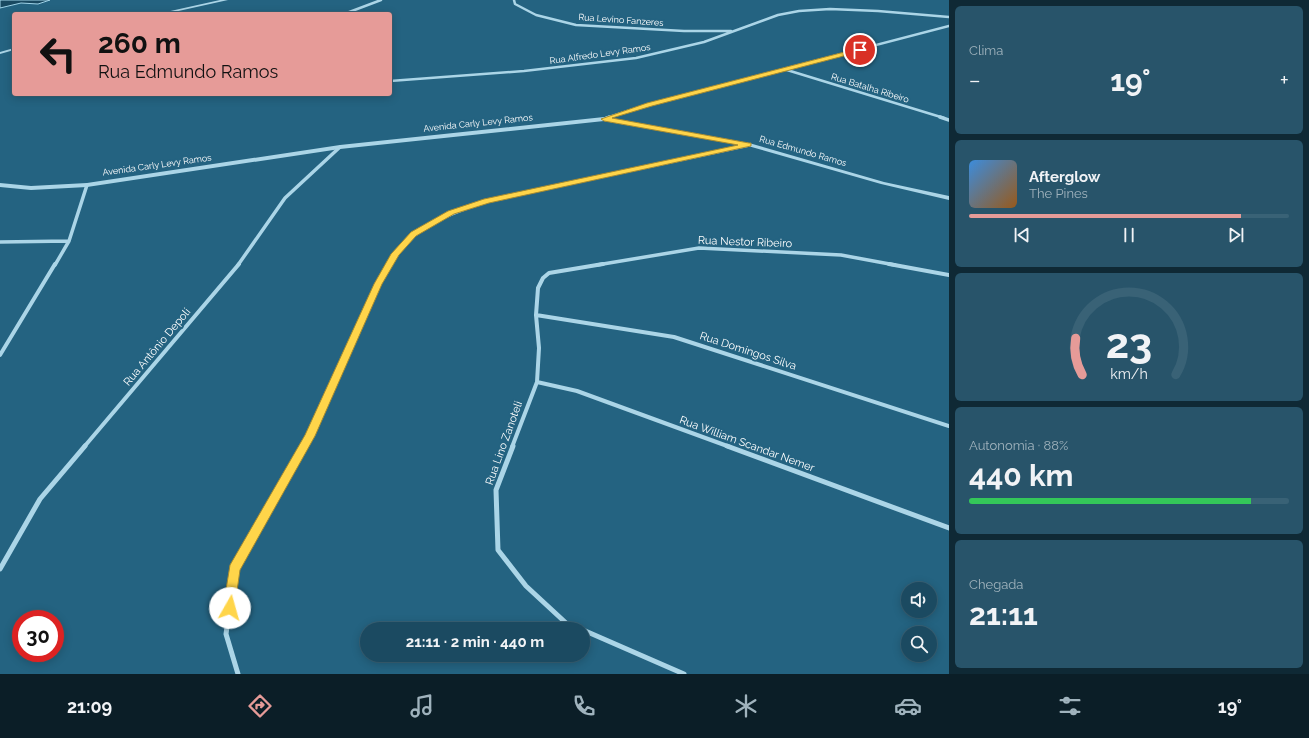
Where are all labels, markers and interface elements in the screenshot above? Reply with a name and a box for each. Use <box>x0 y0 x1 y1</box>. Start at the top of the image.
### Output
street label: Rua Levino Fanzeres <box>578 12 665 28</box>
text: 260 m <box>98 27 181 60</box>
icon: left <box>32 28 84 80</box>
pin <box>843 33 877 67</box>
icon: arrive <box>849 39 871 61</box>
street label: Rua Alfredo Levy Ramos <box>549 42 652 66</box>
text: Clima <box>969 43 1003 58</box>
text: Rua Edmundo Ramos <box>98 61 278 82</box>
text: 19° <box>1110 63 1150 98</box>
text: − <box>969 67 981 93</box>
text: + <box>1280 67 1289 93</box>
street label: Rua Batalha Ribeiro <box>830 71 910 105</box>
street label: Avenida Carly Levy Ramos <box>423 112 534 134</box>
street label: Rua Edmundo Ramos <box>758 134 848 168</box>
street label: Avenida Carly Levy Ramos <box>102 152 213 178</box>
text: Afterglow <box>1029 168 1100 186</box>
text: The Pines <box>1029 186 1088 201</box>
icon: previous <box>1011 224 1033 246</box>
icon: pause <box>1118 224 1140 246</box>
icon: next <box>1225 224 1247 246</box>
street label: Rua Nestor Ribeiro <box>698 234 793 250</box>
street label: Rua Antônio Depoli <box>121 306 193 388</box>
text: 23 <box>1106 319 1152 368</box>
street label: Rua Domingos Silva <box>698 329 798 373</box>
text: km/h <box>1110 366 1148 382</box>
street label: Rua Lino Zanoteli <box>483 399 525 487</box>
street label: Rua William Scandar Nemer <box>678 413 816 475</box>
text: Autonomia · 88% <box>969 438 1068 453</box>
text: 440 km <box>969 458 1074 493</box>
text: Chegada <box>969 577 1023 592</box>
map controls <box>901 582 937 662</box>
button: sound <box>901 582 937 618</box>
position arrow <box>209 587 251 629</box>
text: 21:11 <box>969 597 1038 632</box>
speed limit sign: 30 <box>12 610 64 662</box>
button: search <box>901 626 937 662</box>
text: 21:11 · 2 min · 440 m <box>406 633 544 651</box>
icon: directions <box>246 692 274 720</box>
icon: music <box>408 692 436 720</box>
icon: phone <box>570 692 598 720</box>
icon: climate <box>732 692 760 720</box>
icon: car <box>894 692 922 720</box>
icon: filters <box>1056 692 1084 720</box>
text: 21:09 <box>67 696 112 717</box>
text: 19° <box>1218 696 1242 717</box>

